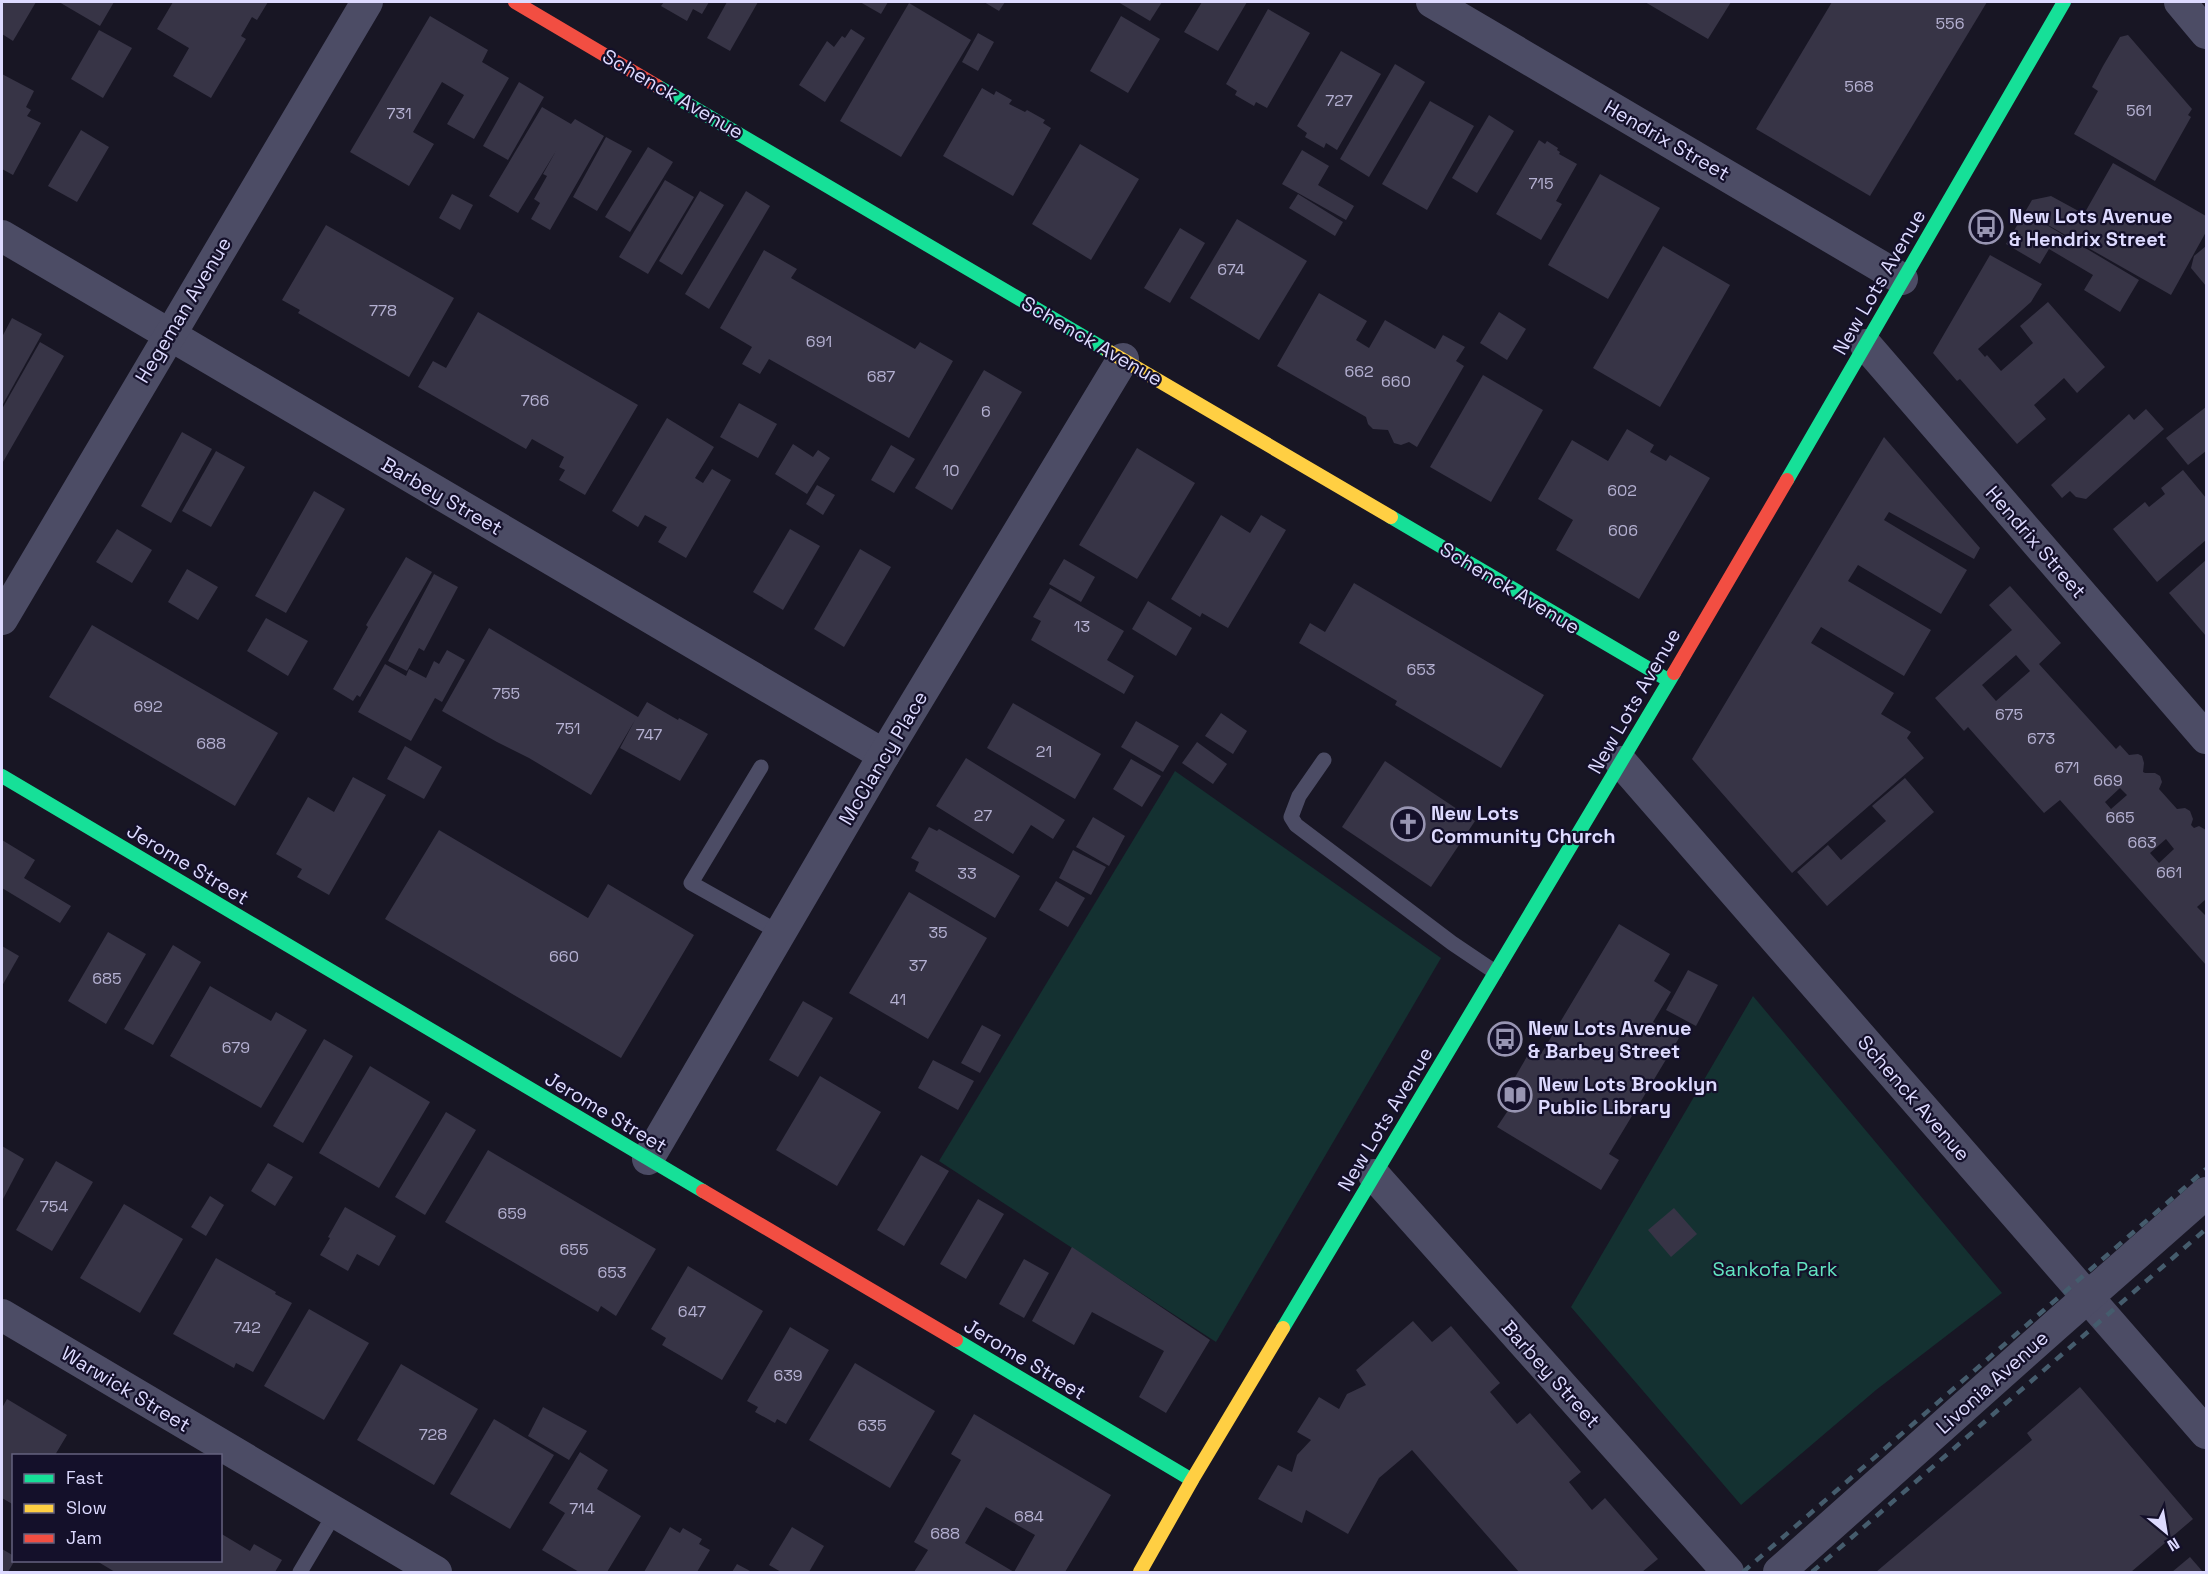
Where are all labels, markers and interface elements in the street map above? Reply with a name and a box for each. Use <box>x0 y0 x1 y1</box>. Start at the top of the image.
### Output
house number: 556 <box>1936 13 1964 34</box>
street label: Schenck Avenue <box>598 43 748 145</box>
house number: 568 <box>1844 76 1874 97</box>
house number: 727 <box>1325 90 1353 111</box>
street label: Hendrix Street <box>1600 94 1734 186</box>
house number: 561 <box>2126 100 2152 121</box>
house number: 731 <box>386 103 412 124</box>
house number: 715 <box>1528 173 1554 194</box>
place label: New Lots Avenue & Hendrix Street <box>2009 203 2173 252</box>
street label: New Lots Avenue <box>1827 204 1931 360</box>
bus stop icon: New Lots Avenue & Hendrix Street <box>1968 209 2004 245</box>
street label: Hegeman Avenue <box>129 232 237 388</box>
house number: 674 <box>1217 259 1245 280</box>
street label: Schenck Avenue <box>1017 290 1167 392</box>
house number: 778 <box>369 300 397 321</box>
house number: 691 <box>806 331 832 352</box>
house number: 662 <box>1344 361 1374 382</box>
house number: 687 <box>867 366 895 387</box>
house number: 660 <box>1381 371 1411 392</box>
house number: 766 <box>521 390 549 411</box>
house number: 6 <box>981 401 991 422</box>
street label: Barbey Street <box>377 451 507 541</box>
house number: 10 <box>943 460 959 481</box>
house number: 602 <box>1607 480 1637 501</box>
street label: Hendrix Street <box>1980 480 2092 604</box>
house number: 606 <box>1608 520 1638 541</box>
street label: Schenck Avenue <box>1435 536 1585 640</box>
house number: 13 <box>1074 616 1090 637</box>
street label: New Lots Avenue <box>1582 623 1686 779</box>
house number: 653 <box>1406 659 1436 680</box>
house number: 755 <box>492 683 520 704</box>
street label: McClancy Place <box>833 686 933 830</box>
house number: 692 <box>133 696 163 717</box>
house number: 675 <box>1995 704 2023 725</box>
house number: 751 <box>555 718 581 739</box>
house number: 747 <box>636 724 662 745</box>
house number: 673 <box>2027 728 2055 749</box>
house number: 688 <box>196 733 226 754</box>
house number: 21 <box>1036 741 1052 762</box>
house number: 671 <box>2054 757 2080 778</box>
house number: 669 <box>2093 770 2123 791</box>
place label: New Lots Community Church <box>1431 800 1616 849</box>
house number: 27 <box>974 805 992 826</box>
church icon: New Lots Community Church <box>1390 806 1426 842</box>
house number: 665 <box>2105 807 2135 828</box>
street label: Jerome Street <box>122 817 254 911</box>
house number: 663 <box>2127 832 2157 853</box>
house number: 661 <box>2156 862 2182 883</box>
house number: 33 <box>957 863 977 884</box>
house number: 35 <box>928 922 948 943</box>
house number: 660 <box>549 946 579 967</box>
house number: 37 <box>909 955 927 976</box>
house number: 685 <box>92 968 122 989</box>
house number: 41 <box>890 989 906 1010</box>
place label: New Lots Avenue & Barbey Street <box>1528 1015 1692 1064</box>
bus stop icon: New Lots Avenue & Barbey Street <box>1487 1021 1523 1057</box>
street label: Schenck Avenue <box>1852 1030 1976 1166</box>
house number: 679 <box>222 1037 250 1058</box>
street label: New Lots Avenue <box>1332 1042 1438 1196</box>
street label: Jerome Street <box>540 1065 672 1159</box>
place label: New Lots Brooklyn Public Library <box>1538 1071 1718 1120</box>
library icon: New Lots Brooklyn Public Library <box>1497 1077 1533 1113</box>
house number: 754 <box>40 1196 68 1217</box>
house number: 659 <box>497 1203 527 1224</box>
house number: 655 <box>560 1239 588 1260</box>
park label: Sankofa Park <box>1712 1256 1838 1282</box>
house number: 653 <box>597 1262 627 1283</box>
house number: 647 <box>678 1301 706 1322</box>
street label: Jerome Street <box>959 1312 1091 1406</box>
street label: Barbey Street <box>1496 1315 1606 1433</box>
house number: 742 <box>233 1317 261 1338</box>
street label: Livonia Avenue <box>1930 1325 2054 1439</box>
street label: Warwick Street <box>57 1340 195 1438</box>
house number: 639 <box>773 1365 803 1386</box>
house number: 635 <box>857 1415 887 1436</box>
house number: 728 <box>419 1424 447 1445</box>
legend <box>12 1454 222 1562</box>
text: Fast <box>66 1466 103 1489</box>
text: Slow <box>66 1496 107 1519</box>
house number: 714 <box>569 1498 595 1519</box>
north arrow <box>2136 1502 2196 1562</box>
house number: 684 <box>1014 1506 1044 1527</box>
house number: 688 <box>930 1523 960 1544</box>
text: Jam <box>66 1526 102 1549</box>
text: N <box>2163 1533 2183 1556</box>

